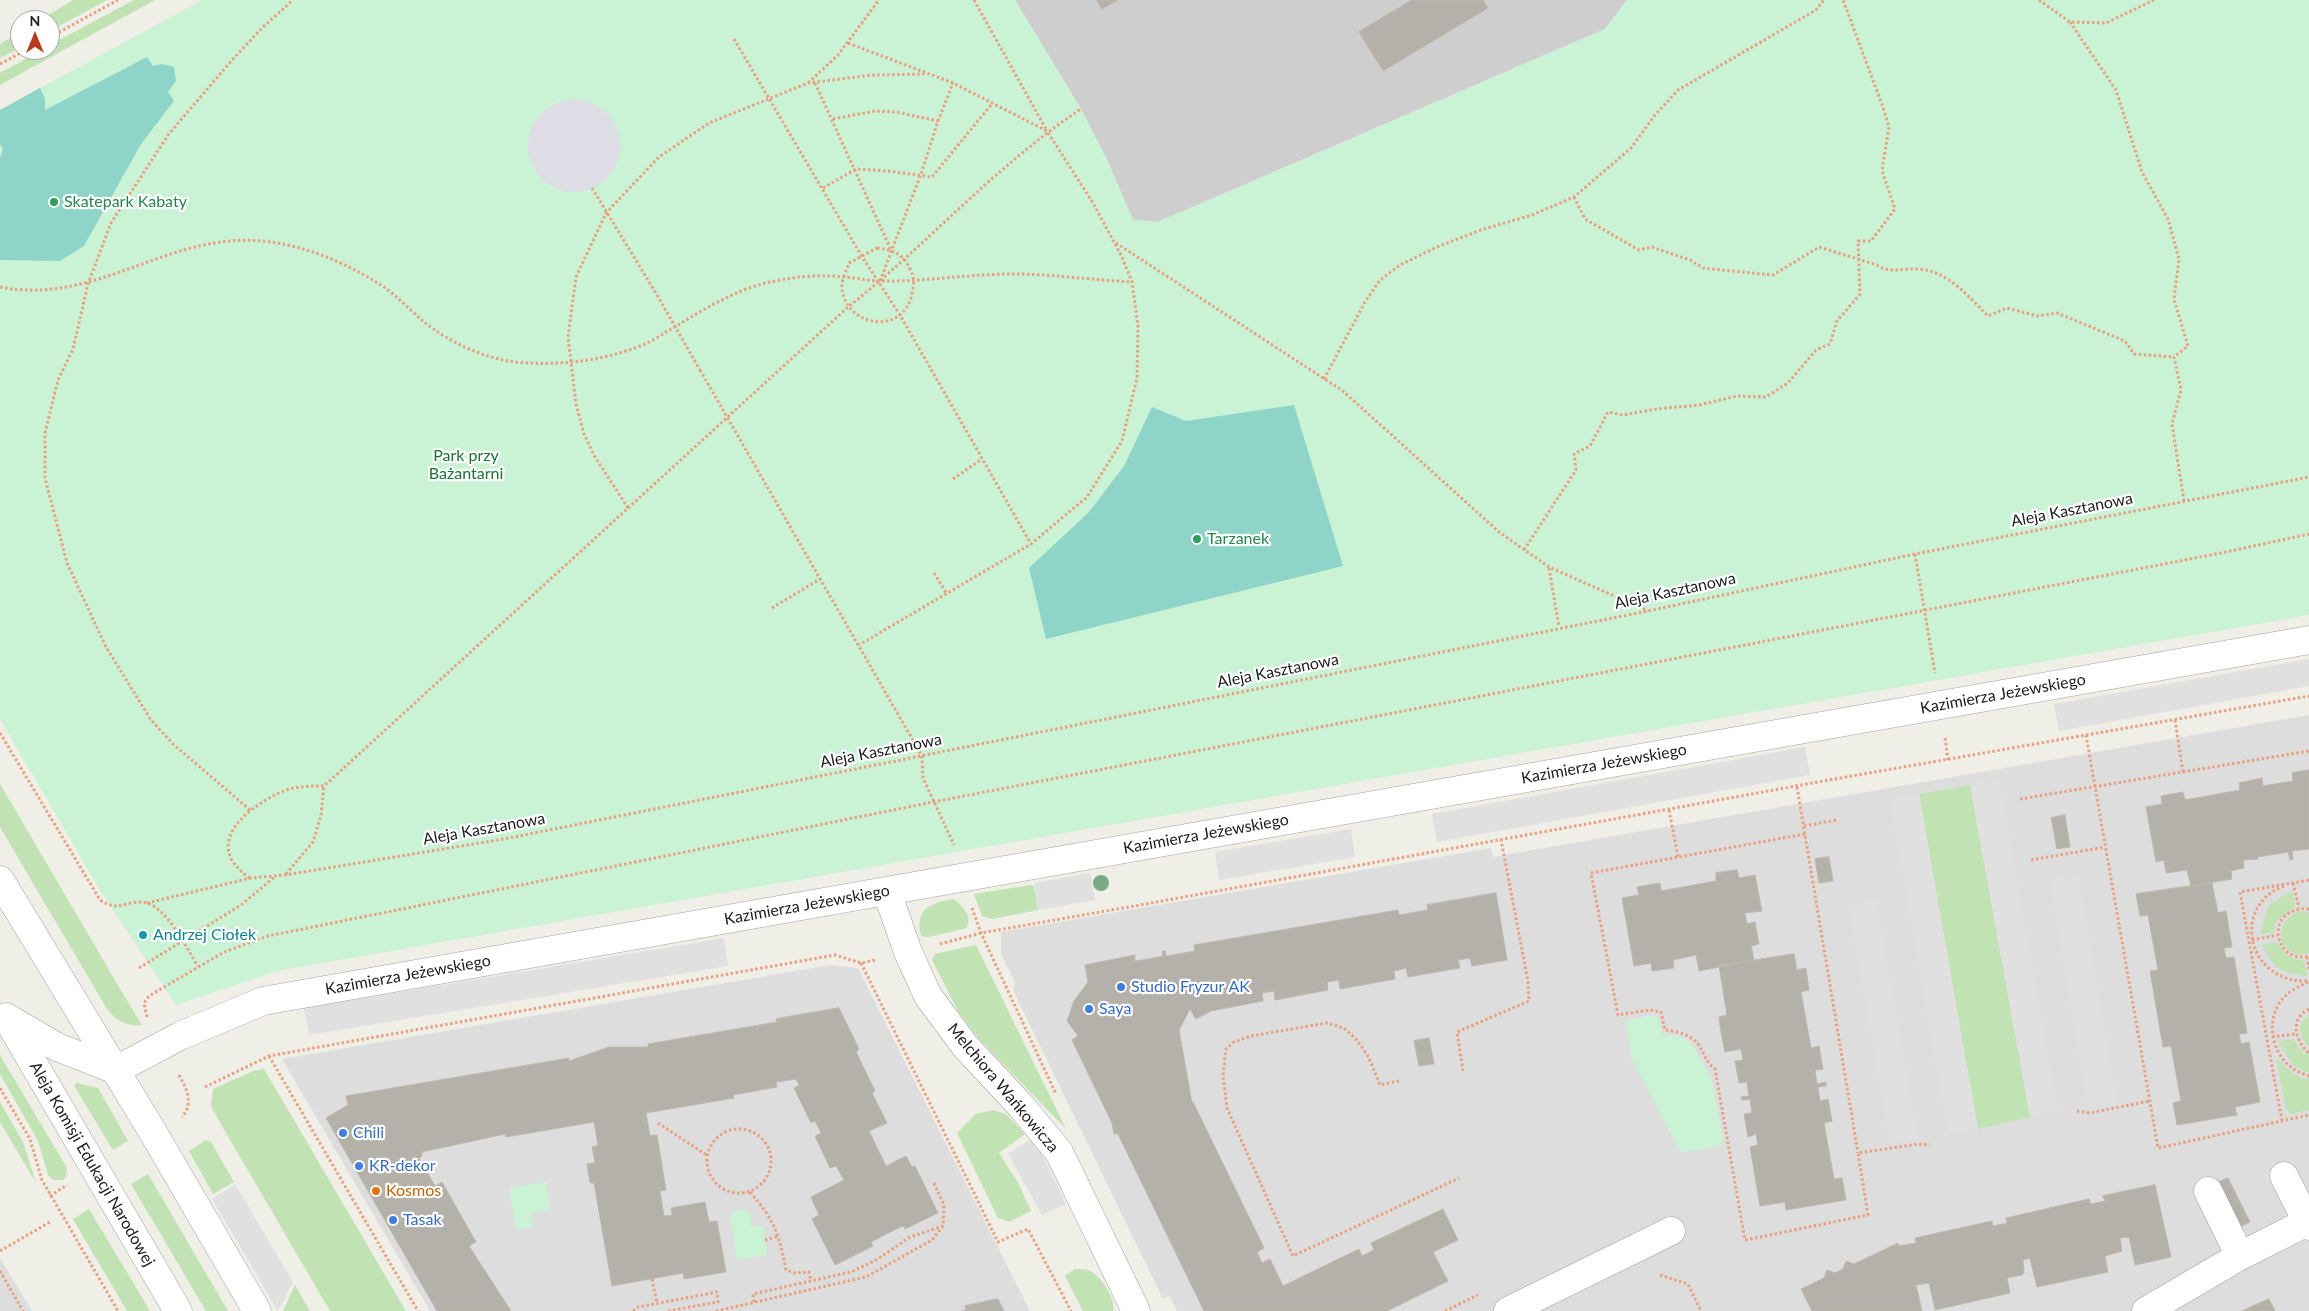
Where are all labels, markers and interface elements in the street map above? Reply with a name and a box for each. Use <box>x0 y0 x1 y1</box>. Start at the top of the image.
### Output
north arrow <box>10 10 60 60</box>
text: N <box>30 12 40 29</box>
place label: Skatepark Kabaty <box>64 192 187 212</box>
marker: Skatepark Kabaty <box>48 196 60 208</box>
park label: Park przy Bażantarni <box>429 446 503 484</box>
street label: Aleja Kasztanowa <box>2010 489 2134 531</box>
place label: Tarzanek <box>1207 529 1269 549</box>
marker: Tarzanek <box>1191 533 1203 545</box>
street label: Aleja Kasztanowa <box>1613 569 1737 613</box>
street label: Aleja Kasztanowa <box>1216 650 1340 692</box>
street label: Kazimierza Jeżewskiego <box>1919 670 2087 718</box>
street label: Aleja Kasztanowa <box>819 730 943 772</box>
street label: Kazimierza Jeżewskiego <box>1520 740 1688 788</box>
street label: Aleja Kasztanowa <box>421 809 547 849</box>
street label: Kazimierza Jeżewskiego <box>1122 810 1290 858</box>
street label: Kazimierza Jeżewskiego <box>723 881 891 929</box>
place label: Andrzej Ciołek <box>153 925 256 945</box>
marker: Andrzej Ciołek <box>137 929 149 941</box>
street label: Kazimierza Jeżewskiego <box>324 951 492 999</box>
place label: Studio Fryzur AK <box>1131 977 1250 997</box>
marker: Studio Fryzur AK <box>1115 981 1127 993</box>
place label: Saya <box>1099 999 1131 1019</box>
marker: Saya <box>1083 1003 1095 1015</box>
street label: Melchiora Wańkowicza <box>943 1020 1063 1156</box>
street label: Aleja Komisji Edukacji Narodowej <box>25 1058 159 1270</box>
place label: Chili <box>353 1123 384 1143</box>
marker: Chili <box>337 1127 349 1139</box>
place label: KR-dekor <box>369 1156 436 1176</box>
marker: KR-dekor <box>353 1160 365 1172</box>
place label: Kosmos <box>386 1181 441 1201</box>
marker: Kosmos <box>370 1185 382 1197</box>
place label: Tasak <box>403 1210 442 1230</box>
marker: Tasak <box>387 1214 399 1226</box>

